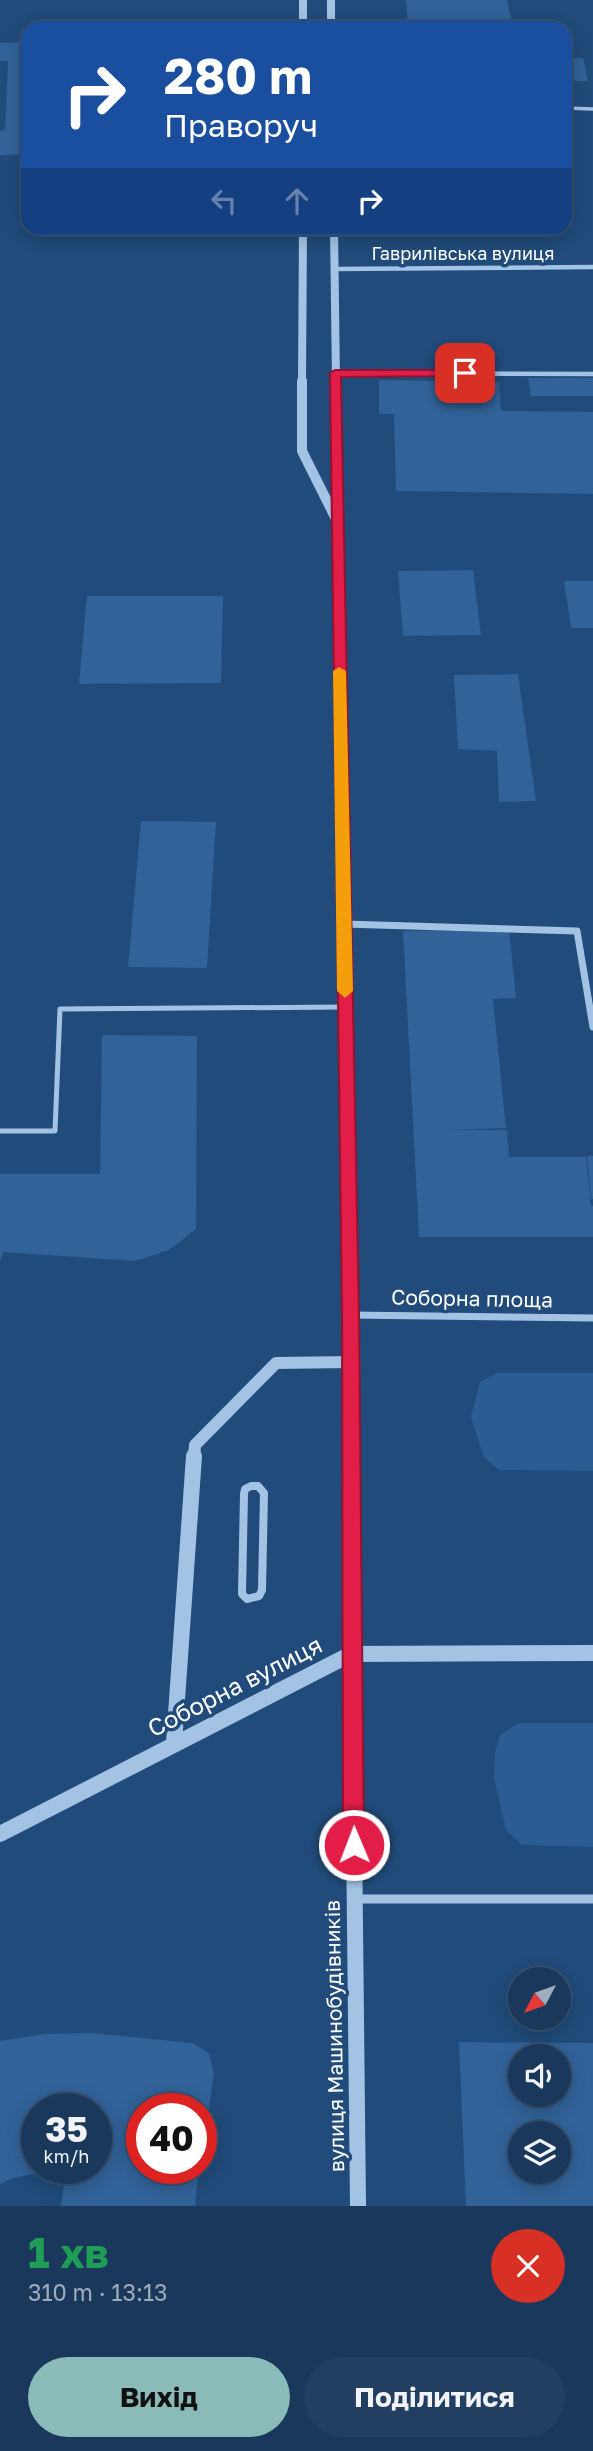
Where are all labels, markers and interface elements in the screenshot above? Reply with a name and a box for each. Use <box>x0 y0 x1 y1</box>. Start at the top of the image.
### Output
text: 280 m <box>164 46 312 105</box>
icon: right <box>49 49 140 140</box>
text: Праворуч <box>164 106 318 144</box>
icon: left <box>205 182 243 220</box>
icon: ahead <box>278 182 316 220</box>
icon: right <box>351 182 389 220</box>
street label: Гаврилівська вулиця <box>372 242 554 264</box>
pin <box>435 343 495 403</box>
icon: arrive <box>446 354 484 392</box>
street label: Соборна площа <box>391 1284 553 1312</box>
street label: Соборна вулиця <box>142 1629 326 1742</box>
position arrow <box>317 1808 391 1882</box>
street label: вулиця Машинобудівників <box>319 1900 349 2172</box>
north arrow <box>508 1967 570 2030</box>
map controls <box>508 1967 571 2184</box>
button: sound <box>508 2044 571 2107</box>
speed limit sign: 40 <box>126 2093 217 2184</box>
text: 35 <box>45 2108 88 2150</box>
button: layers <box>508 2121 571 2184</box>
text: km/h <box>44 2145 89 2167</box>
text: 1 хв <box>28 2227 109 2277</box>
button: close <box>491 2229 565 2303</box>
text: 310 m · 13:13 <box>28 2278 168 2306</box>
button: Вихід <box>28 2357 290 2437</box>
button: Поділитися <box>304 2357 565 2437</box>

